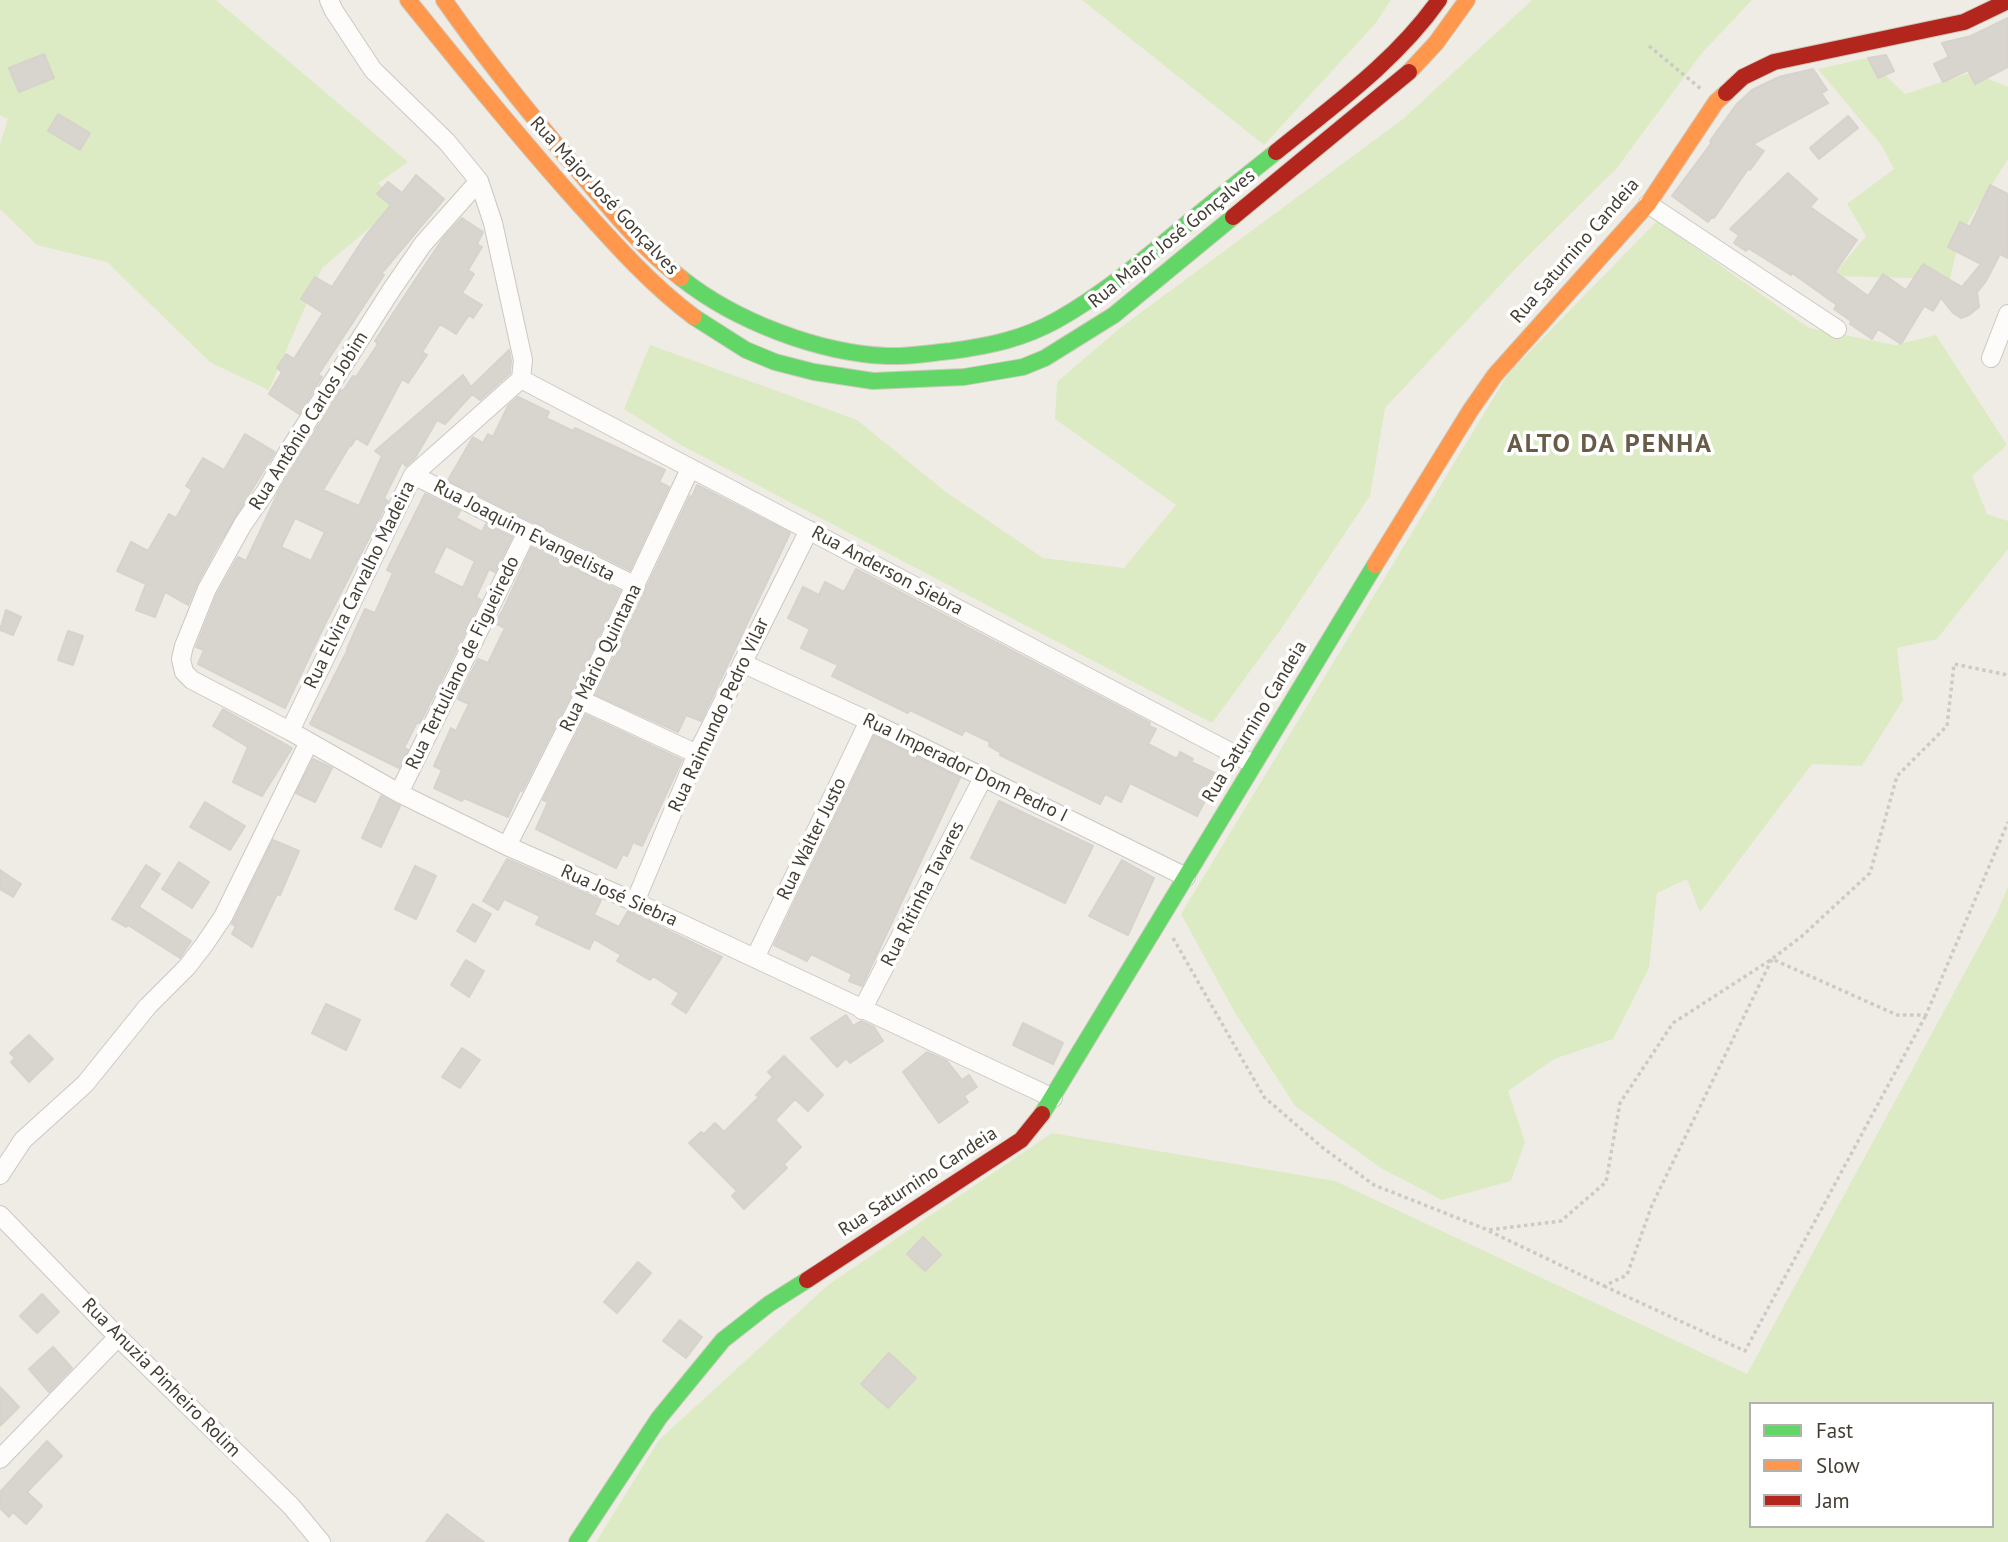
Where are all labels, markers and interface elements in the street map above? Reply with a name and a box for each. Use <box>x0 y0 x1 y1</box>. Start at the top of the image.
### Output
street label: Rua Major José Gonçalves <box>525 112 683 280</box>
street label: Rua Major José Gonçalves <box>1084 165 1260 313</box>
street label: Rua Saturnino Candeia <box>1506 174 1644 328</box>
street label: Rua Antônio Carlos Jobim <box>245 328 373 514</box>
district label: ALTO DA PENHA <box>1509 429 1711 461</box>
street label: Rua Joaquim Evangelista <box>429 475 619 587</box>
street label: Rua Elvira Carvalho Madeira <box>300 477 420 693</box>
street label: Rua Anderson Siebra <box>807 521 967 621</box>
street label: Rua Tertuliano de Figueiredo <box>401 553 525 773</box>
street label: Rua Mário Quintana <box>555 580 647 736</box>
street label: Rua Raimundo Pedro Vilar <box>664 614 774 816</box>
street label: Rua Saturnino Candeia <box>1198 637 1312 807</box>
street label: Rua Imperador Dom Pedro I <box>859 708 1071 828</box>
street label: Rua Walter Justo <box>773 774 851 904</box>
street label: Rua Ritinha Tavares <box>877 818 969 970</box>
street label: Rua José Siebra <box>557 860 681 932</box>
street label: Rua Saturnino Candeia <box>834 1122 1002 1242</box>
street label: Rua Anuzia Pinheiro Rolim <box>77 1294 245 1462</box>
legend <box>1749 1402 1994 1528</box>
text: Fast <box>1816 1417 1853 1444</box>
text: Slow <box>1816 1452 1860 1479</box>
text: Jam <box>1816 1487 1850 1514</box>

